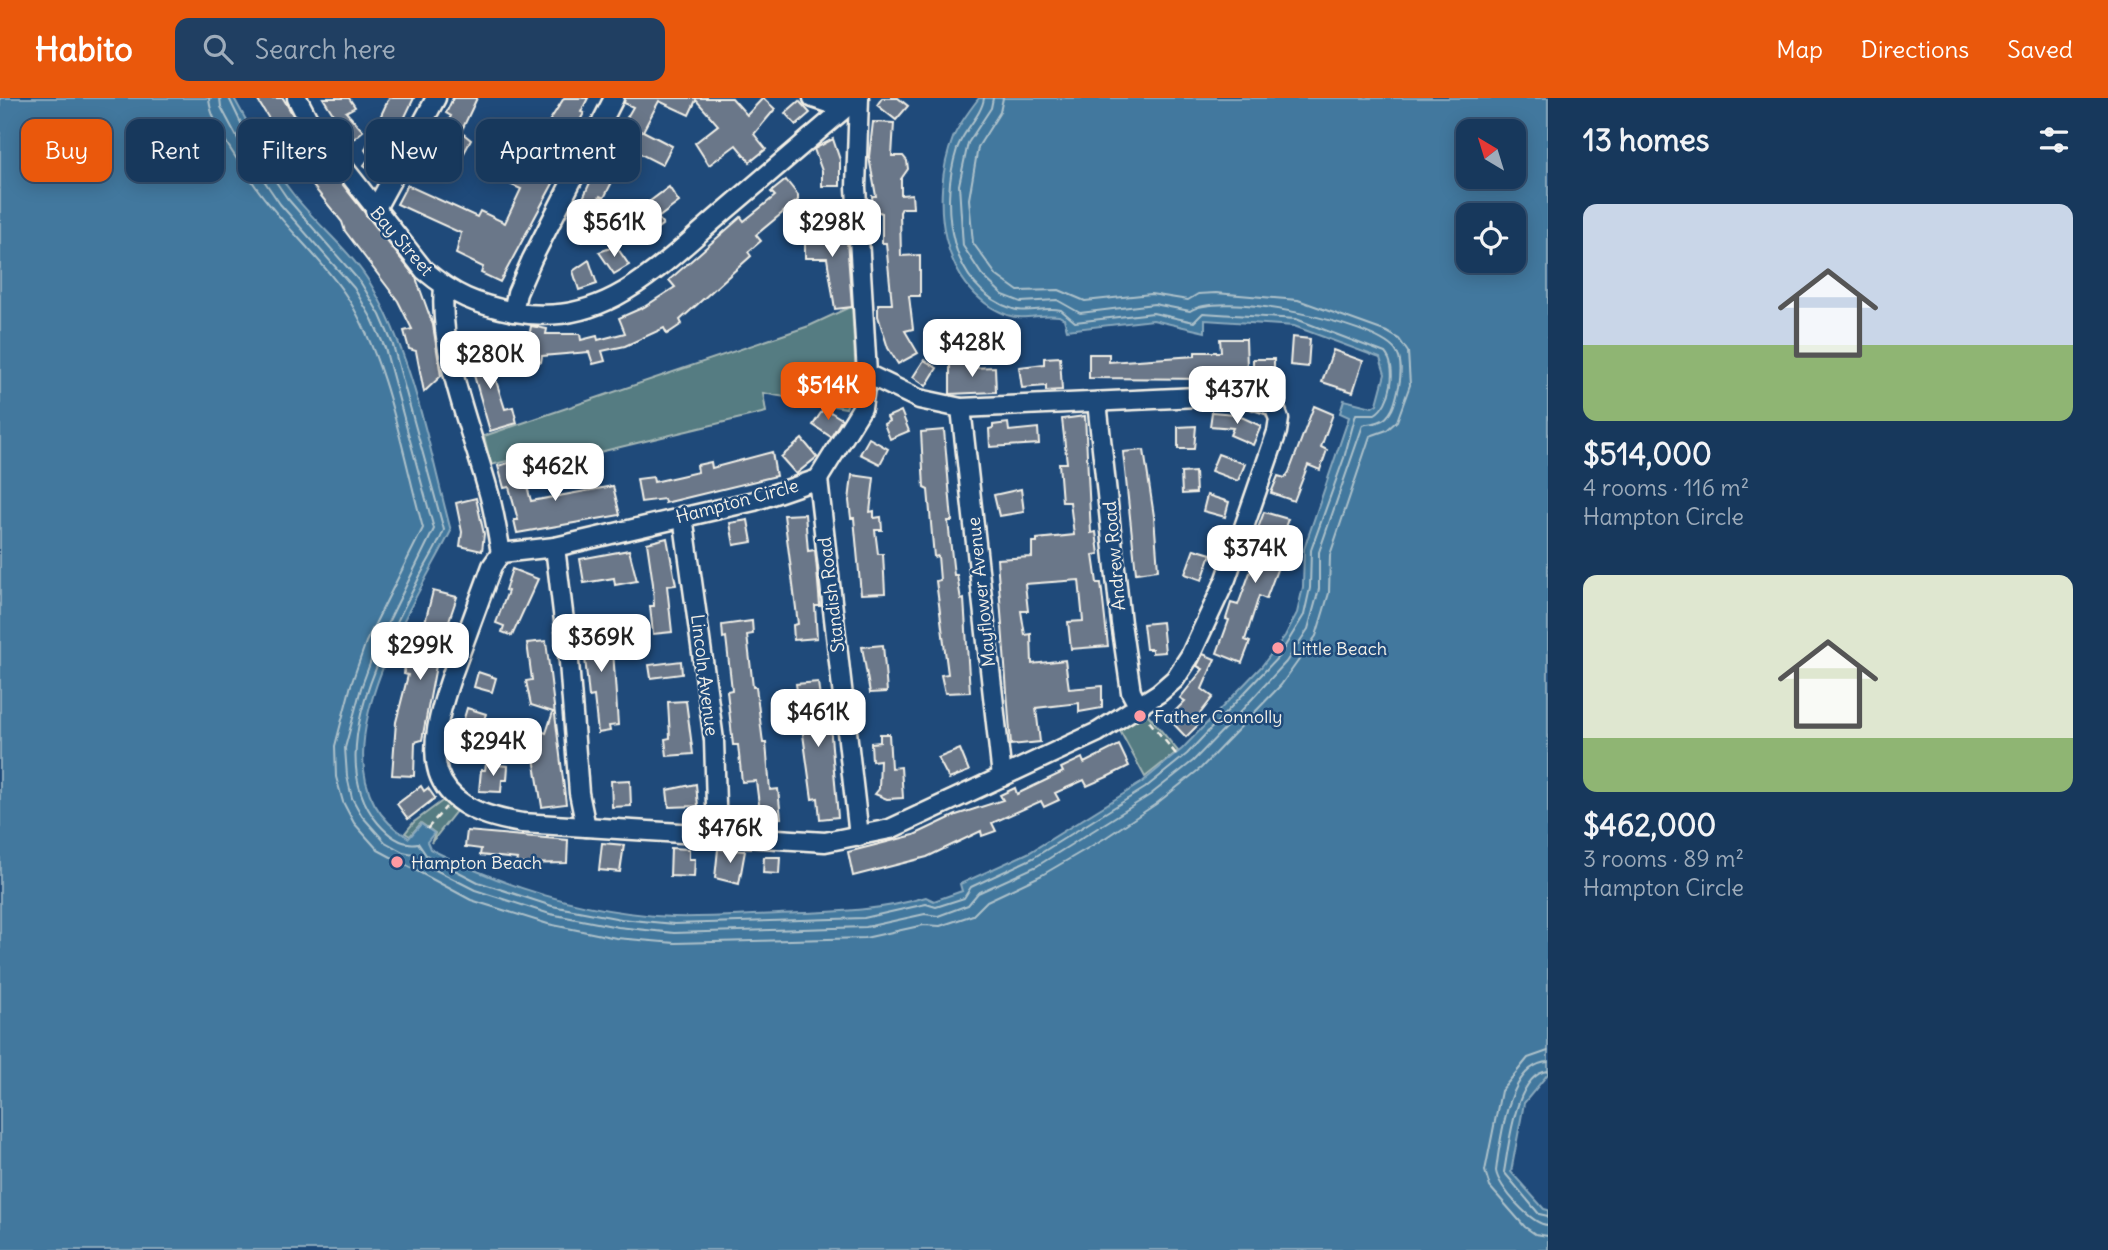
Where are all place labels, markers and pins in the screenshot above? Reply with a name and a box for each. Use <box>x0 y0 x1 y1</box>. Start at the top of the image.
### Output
pin: $561K <box>565 200 663 259</box>
pin: $298K <box>783 200 881 259</box>
pin: $428K <box>923 320 1021 379</box>
pin: $280K <box>441 331 539 391</box>
pin: $514K <box>779 362 877 422</box>
pin: $437K <box>1188 366 1286 426</box>
pin: $462K <box>506 444 604 503</box>
pin: $374K <box>1206 526 1304 585</box>
pin: $369K <box>552 614 650 674</box>
pin: $299K <box>371 622 469 682</box>
place label: Little Beach <box>1292 637 1387 660</box>
marker: Little Beach <box>1270 640 1286 656</box>
pin: $461K <box>769 690 867 749</box>
place label: Father Connolly <box>1154 705 1282 728</box>
marker: Father Connolly <box>1132 708 1148 724</box>
pin: $294K <box>444 718 542 778</box>
pin: $476K <box>681 806 779 865</box>
place label: Hampton Beach <box>411 851 542 874</box>
marker: Hampton Beach <box>389 854 405 870</box>

